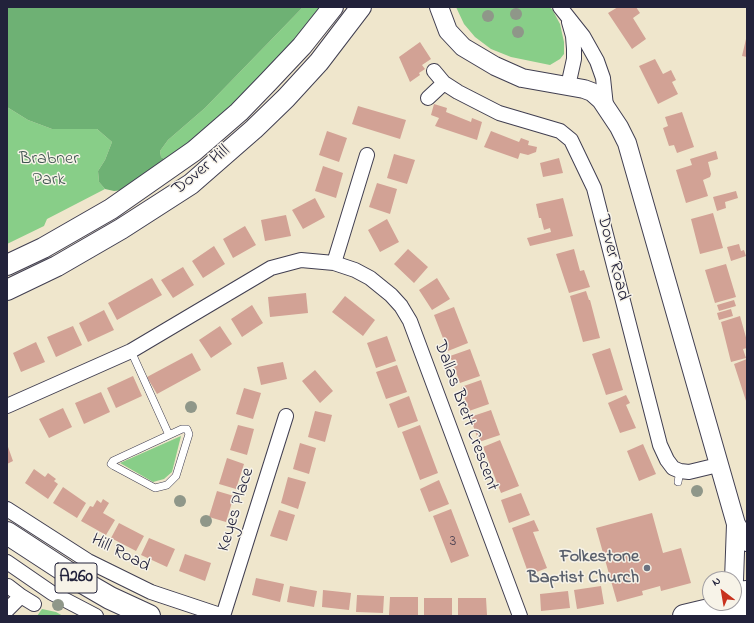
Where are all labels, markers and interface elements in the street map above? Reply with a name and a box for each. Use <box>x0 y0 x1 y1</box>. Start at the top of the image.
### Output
street label: Dover Hill <box>169 141 235 201</box>
park label: Brabner Park <box>19 149 79 192</box>
street label: Dover Road <box>591 213 633 303</box>
street label: Dallas Brett Crescent <box>428 338 502 494</box>
street label: Keyes Place <box>214 465 260 555</box>
street label: Hill Road <box>87 530 153 578</box>
house number: 3 <box>450 532 456 552</box>
place label: Folkestone Baptist Church <box>528 547 639 590</box>
road number: A260 <box>55 563 97 593</box>
marker: Folkestone Baptist Church <box>642 563 652 573</box>
north arrow <box>702 571 742 611</box>
text: N <box>709 573 724 590</box>

